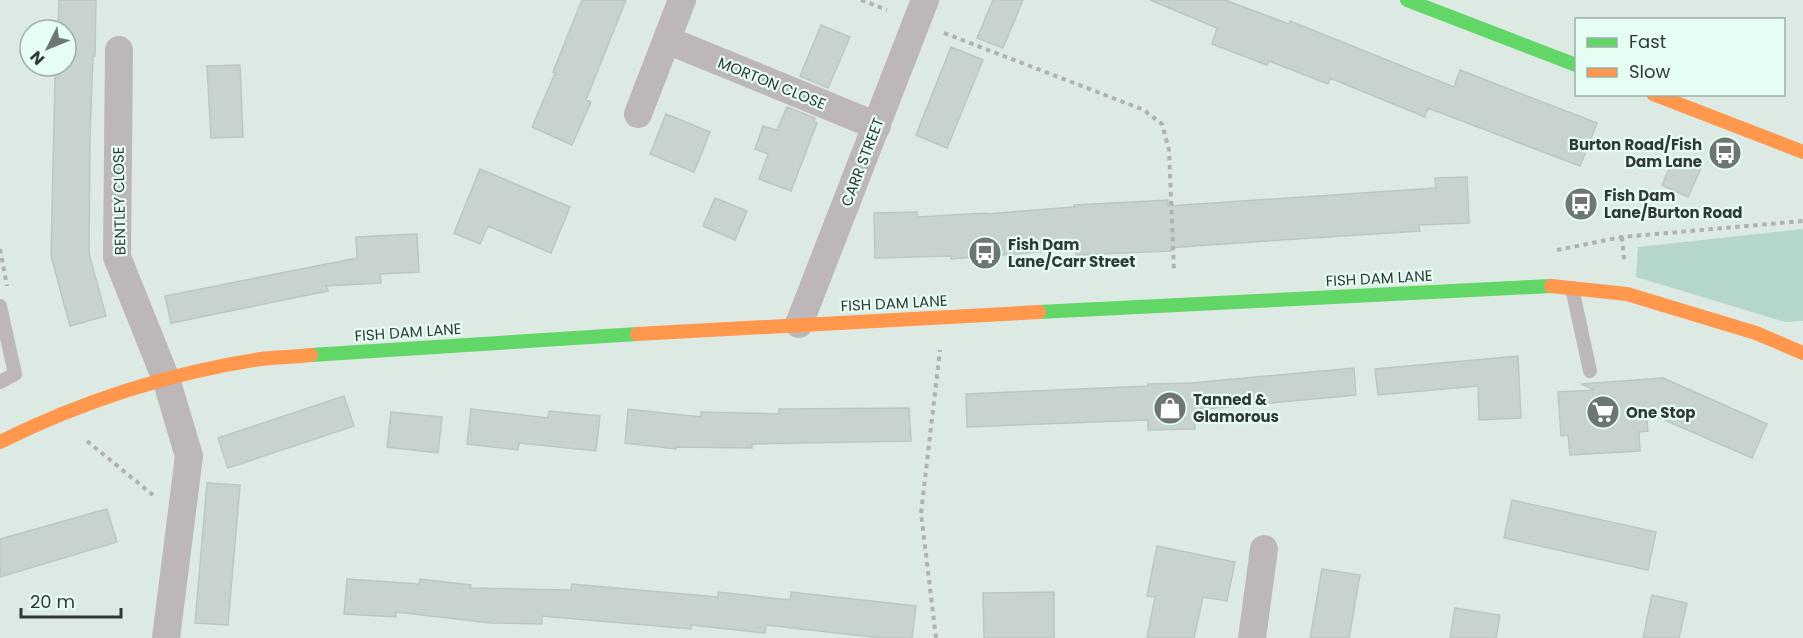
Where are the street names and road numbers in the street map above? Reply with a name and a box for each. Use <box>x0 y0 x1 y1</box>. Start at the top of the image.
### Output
street label: MORTON CLOSE <box>715 52 829 114</box>
street label: CARR STREET <box>835 115 889 209</box>
street label: BENTLEY CLOSE <box>108 146 130 256</box>
street label: FISH DAM LANE <box>1325 265 1433 291</box>
street label: FISH DAM LANE <box>840 290 948 316</box>
street label: FISH DAM LANE <box>354 318 462 346</box>

